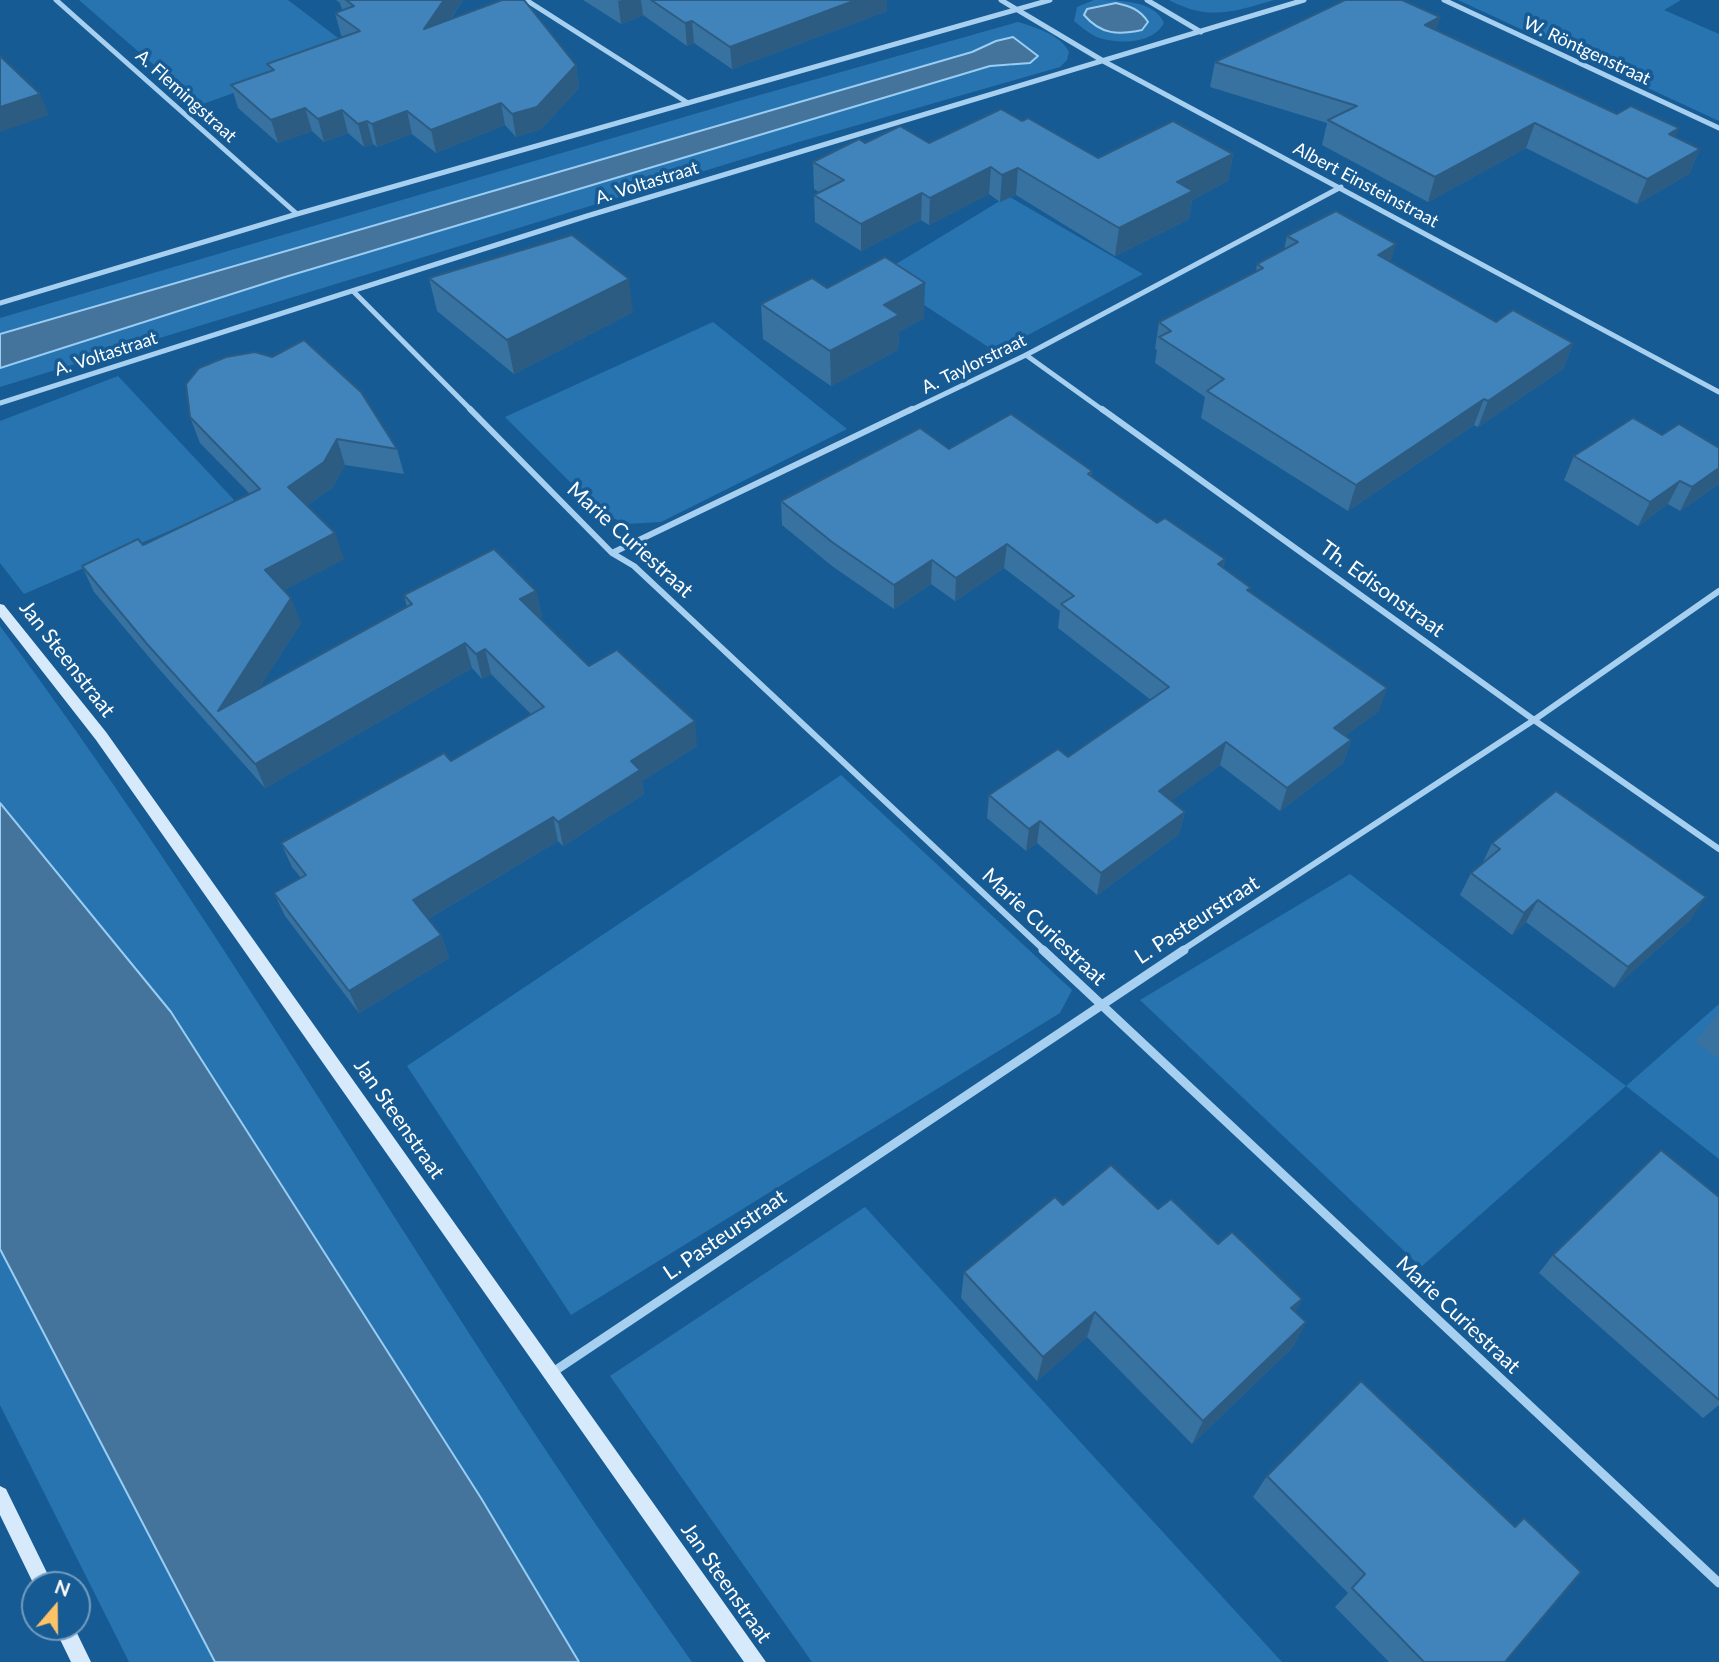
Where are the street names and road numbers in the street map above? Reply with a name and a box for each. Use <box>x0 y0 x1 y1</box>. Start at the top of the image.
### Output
street label: W. Röntgenstraat <box>1520 12 1654 90</box>
street label: A. Flemingstraat <box>131 45 241 147</box>
street label: Albert Einsteinstraat <box>1290 138 1442 232</box>
street label: A. Voltastraat <box>593 157 701 209</box>
street label: A. Voltastraat <box>52 327 160 381</box>
street label: A. Taylorstraat <box>918 329 1030 399</box>
street label: Marie Curiestraat <box>562 477 698 603</box>
street label: Th. Edisonstraat <box>1315 535 1449 643</box>
street label: Jan Steenstraat <box>14 596 120 722</box>
street label: Marie Curiestraat <box>977 863 1111 991</box>
street label: L. Pasteurstraat <box>1130 870 1264 970</box>
street label: Jan Steenstraat <box>348 1054 450 1184</box>
street label: L. Pasteurstraat <box>659 1185 791 1285</box>
street label: Marie Curiestraat <box>1391 1251 1525 1379</box>
street label: Jan Steenstraat <box>675 1518 777 1648</box>

